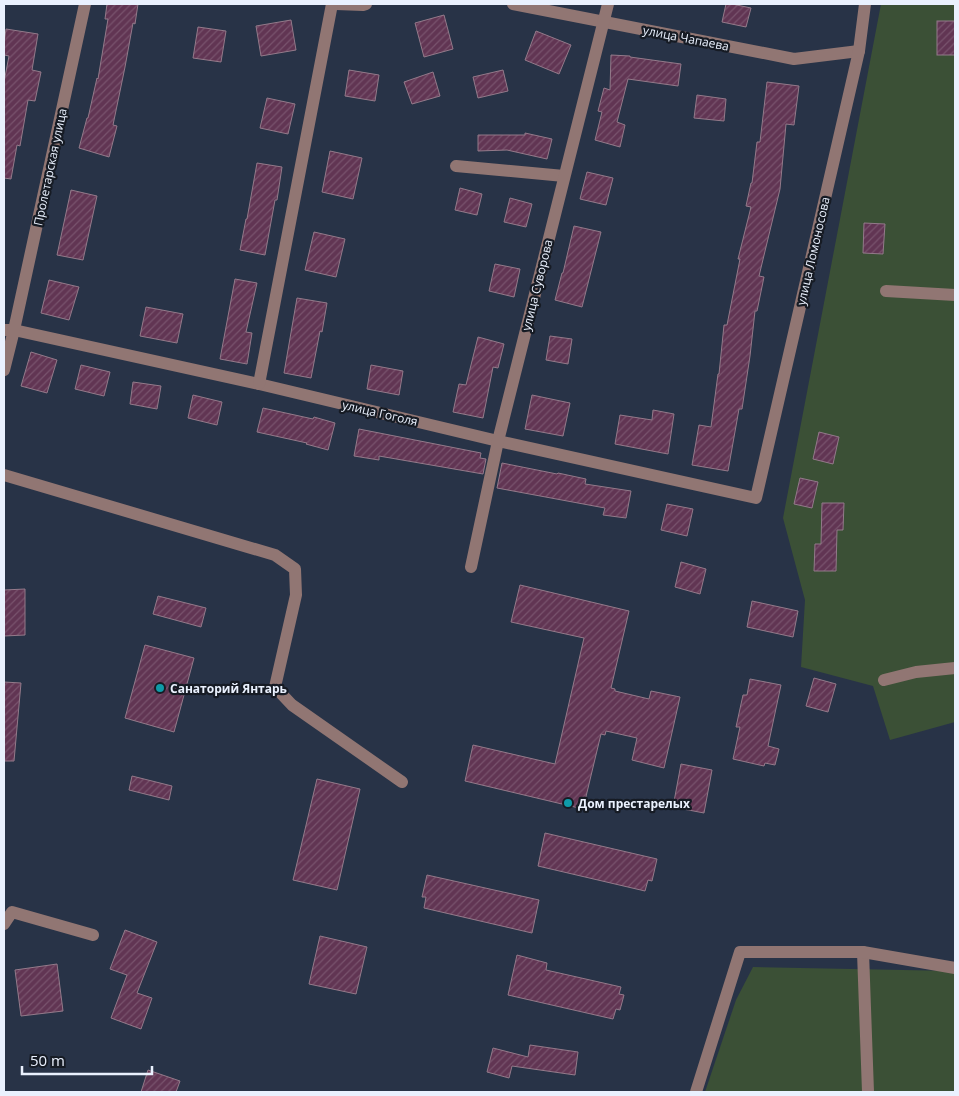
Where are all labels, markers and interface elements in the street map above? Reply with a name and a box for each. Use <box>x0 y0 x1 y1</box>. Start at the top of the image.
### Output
street label: улица Чапаева <box>642 21 730 55</box>
street label: Пролетарская улица <box>29 107 71 227</box>
street label: улица Ломоносова <box>792 195 834 307</box>
street label: улица Суворова <box>517 238 557 332</box>
street label: улица Гоголя <box>340 396 420 430</box>
place label: Санаторий Янтарь <box>170 680 287 697</box>
marker: Санаторий Янтарь <box>154 682 166 694</box>
place label: Дом престарелых <box>578 795 690 812</box>
marker: Дом престарелых <box>562 797 574 809</box>
scale bar <box>22 1044 152 1076</box>
text: 50 m <box>30 1050 65 1070</box>

